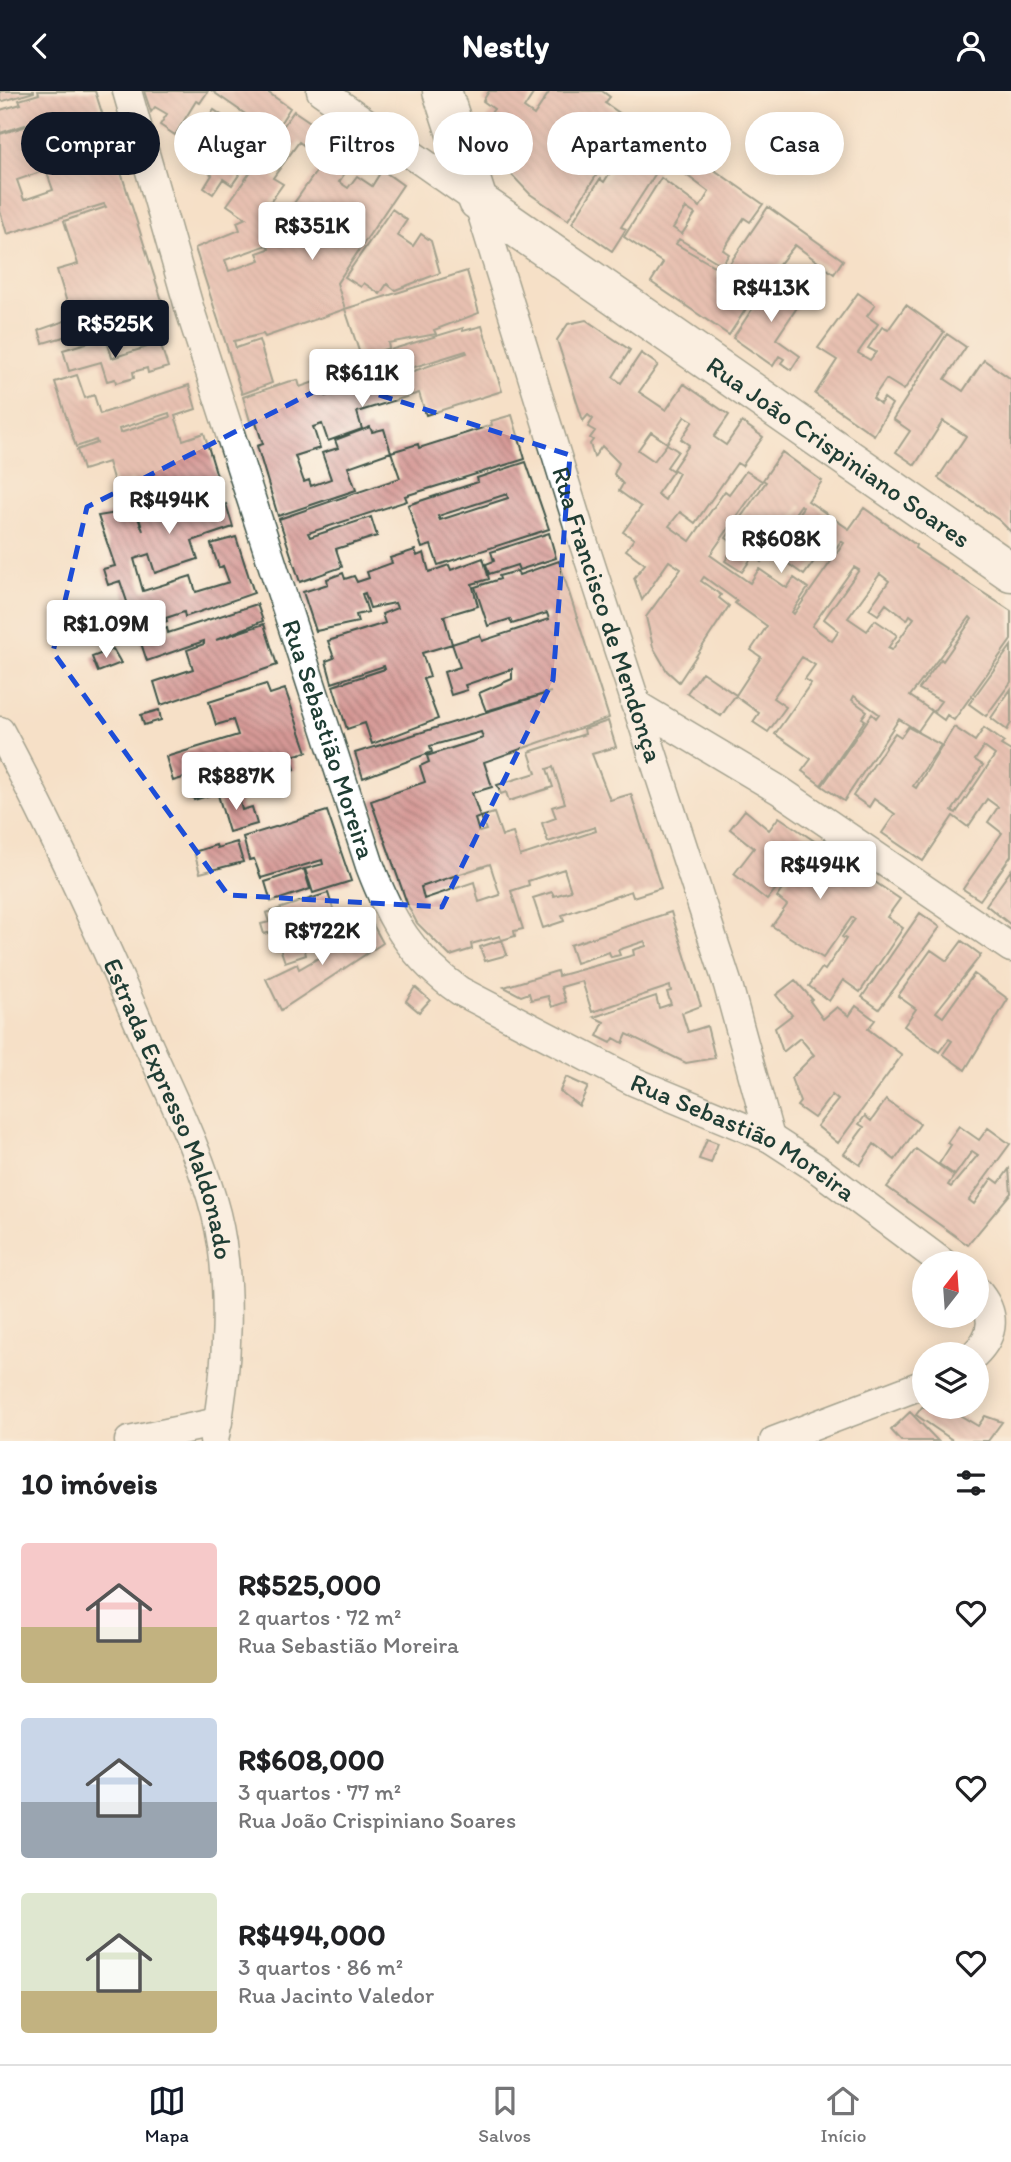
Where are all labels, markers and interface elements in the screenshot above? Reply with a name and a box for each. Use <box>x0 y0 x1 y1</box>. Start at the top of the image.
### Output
icon: back <box>21 27 59 65</box>
text: Nestly <box>462 27 549 65</box>
icon: person <box>952 27 990 65</box>
chip: Comprar <box>21 112 160 175</box>
chip: Alugar <box>174 112 291 175</box>
chip: Filtros <box>305 112 419 175</box>
chip: Novo <box>433 112 533 175</box>
chip: Apartamento <box>547 112 731 175</box>
chip: Casa <box>745 112 844 175</box>
pin: R$351K <box>255 202 369 262</box>
text: R$351K <box>274 211 350 239</box>
pin: R$413K <box>714 265 828 324</box>
text: R$413K <box>733 273 809 301</box>
pin: R$525K <box>58 301 172 360</box>
text: R$525K <box>77 309 153 337</box>
pin: R$611K <box>305 349 419 409</box>
street label: Rua João Crispiniano Soares <box>700 349 977 555</box>
text: R$611K <box>325 358 399 386</box>
street label: Rua Francisco de Mendonça <box>545 463 670 767</box>
pin: R$494K <box>112 477 226 536</box>
text: R$494K <box>129 485 209 513</box>
pin: R$608K <box>724 515 838 575</box>
text: R$608K <box>742 524 820 552</box>
pin: R$1.09M <box>41 601 171 660</box>
text: R$1.09M <box>63 609 149 637</box>
street label: Rua Sebastião Moreira <box>275 615 383 863</box>
pin: R$887K <box>179 753 293 812</box>
text: R$887K <box>198 761 274 789</box>
pin: R$494K <box>763 841 877 901</box>
text: R$494K <box>780 850 860 878</box>
pin: R$722K <box>265 907 379 967</box>
text: R$722K <box>284 916 360 944</box>
street label: Estrada Expresso Maldonado <box>96 953 240 1261</box>
street label: Rua Sebastião Moreira <box>626 1066 862 1208</box>
north arrow <box>912 1251 989 1328</box>
map controls <box>912 1251 989 1419</box>
button: layers <box>912 1342 989 1419</box>
icon: filters <box>952 1464 990 1502</box>
text: 10 imóveis <box>21 1465 158 1502</box>
text: R$525,000 <box>238 1566 381 1603</box>
icon: home <box>77 1571 161 1655</box>
icon: heart <box>952 1594 990 1632</box>
text: 2 quartos · 72 m² <box>238 1603 401 1631</box>
text: Rua Sebastião Moreira <box>238 1631 459 1659</box>
text: R$608,000 <box>238 1741 385 1778</box>
icon: home <box>77 1746 161 1830</box>
icon: heart <box>952 1769 990 1807</box>
text: 3 quartos · 77 m² <box>238 1778 401 1806</box>
text: Rua João Crispiniano Soares <box>238 1806 516 1834</box>
text: R$494,000 <box>238 1916 386 1953</box>
icon: home <box>77 1921 161 2005</box>
icon: heart <box>952 1944 990 1982</box>
text: 3 quartos · 86 m² <box>238 1953 403 1981</box>
text: Rua Jacinto Valedor <box>238 1981 434 2009</box>
tab: Mapa <box>145 2082 189 2147</box>
tab: Salvos <box>478 2082 531 2147</box>
tab: Início <box>820 2082 866 2147</box>

